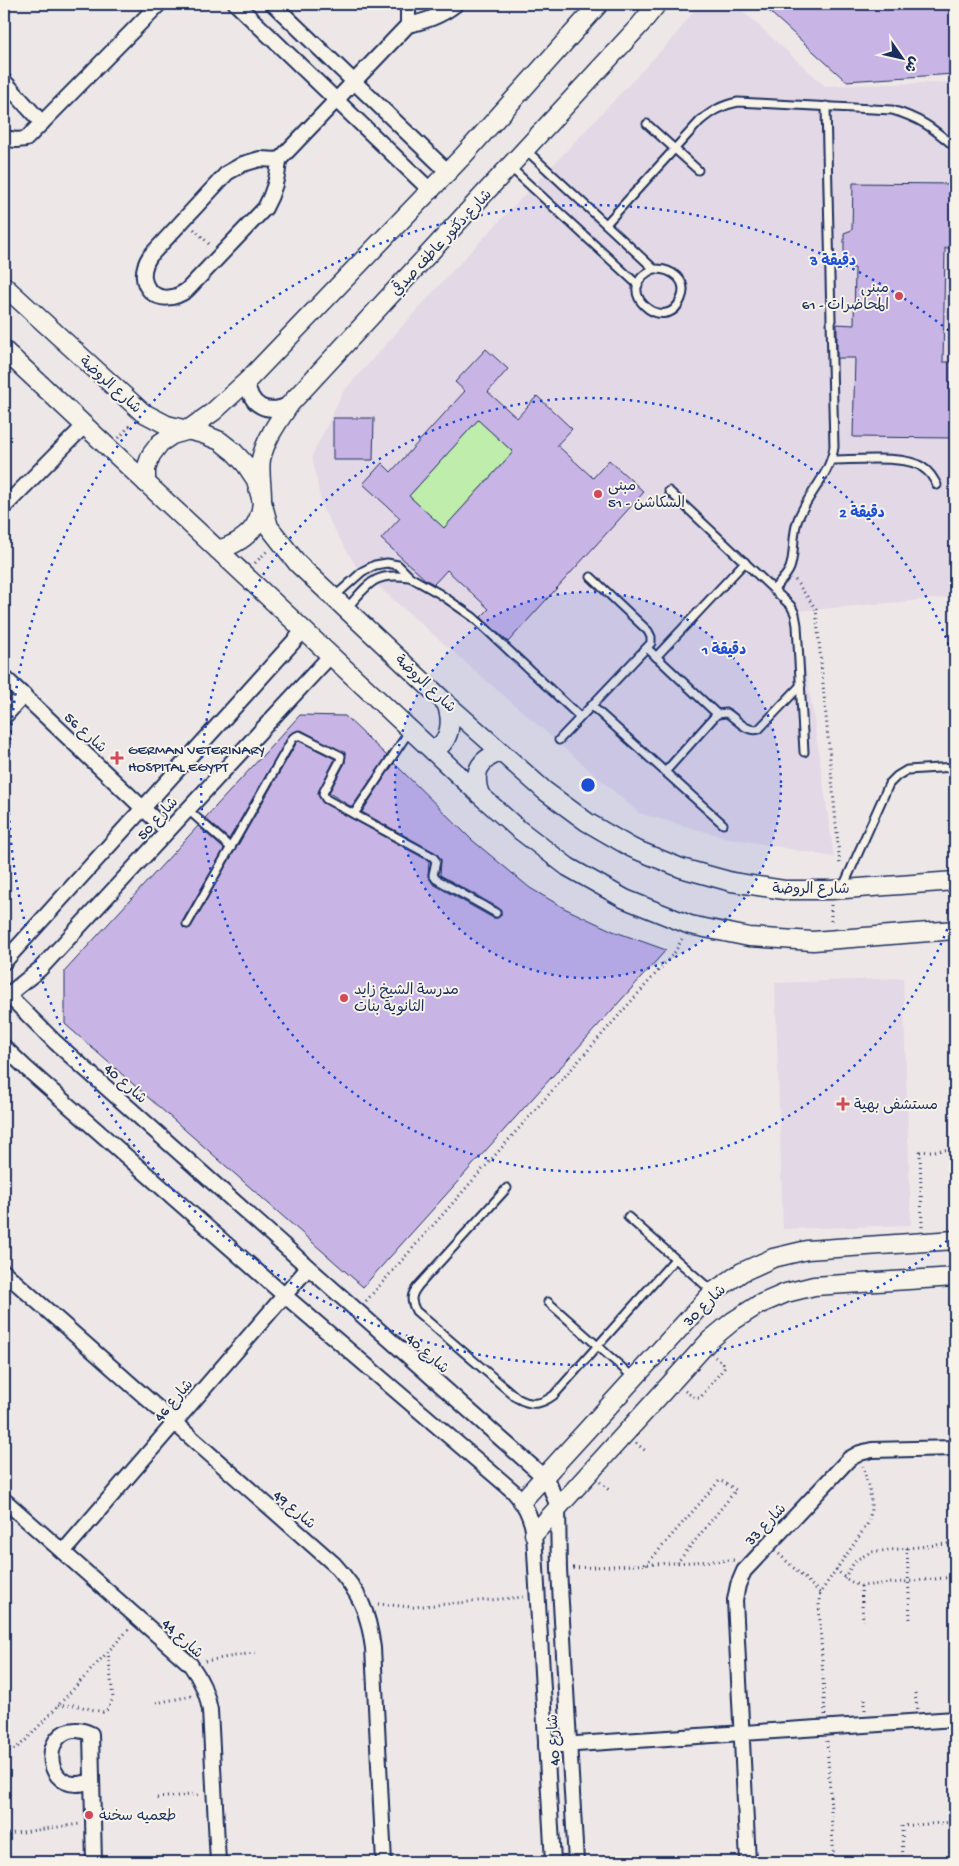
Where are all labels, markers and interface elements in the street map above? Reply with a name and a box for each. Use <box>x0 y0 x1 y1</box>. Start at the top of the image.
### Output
north arrow <box>876 32 926 82</box>
text: ش <box>899 53 922 75</box>
street label: شارع دكتور عاطف صدقي <box>385 184 497 300</box>
text: 3 دقيقة <box>809 252 856 271</box>
place label: مبنى المحاضرات - 61 <box>802 280 889 315</box>
marker: مبنى المحاضرات - 61 <box>893 290 905 302</box>
street label: شارع الروضة <box>75 353 144 418</box>
place label: مبنى السكاشن - 51 <box>608 478 685 513</box>
marker: مبنى السكاشن - 51 <box>592 488 604 500</box>
text: 2 دقيقة <box>839 504 885 523</box>
text: 1 دقيقة <box>701 641 746 660</box>
street label: شارع الروضة <box>390 652 459 717</box>
street label: شارع 56 <box>60 709 110 758</box>
place label: GERMAN VETERINARY HOSPITAL EGYPT <box>128 742 265 777</box>
marker: GERMAN VETERINARY HOSPITAL EGYPT <box>110 751 124 765</box>
centre of rings <box>579 776 597 794</box>
street label: شارع 50 <box>134 794 183 845</box>
street label: شارع الروضة <box>772 881 850 899</box>
place label: مدرسة الشيخ زايد الثانوية بنات <box>354 982 459 1017</box>
marker: مدرسة الشيخ زايد الثانوية بنات <box>338 992 350 1004</box>
street label: شارع 40 <box>99 1061 150 1108</box>
marker: مستشفى بهية <box>836 1097 850 1111</box>
place label: مستشفى بهية <box>854 1097 938 1115</box>
street label: شارع 30 <box>680 1282 730 1332</box>
street label: شارع 40 <box>401 1331 452 1378</box>
street label: شارع 46 <box>151 1376 198 1426</box>
street label: شارع 49 <box>269 1487 319 1534</box>
street label: شارع 33 <box>741 1501 791 1551</box>
street label: شارع 44 <box>157 1616 206 1663</box>
street label: شارع 40 <box>545 1714 565 1766</box>
place label: طعميه سخنه <box>99 1808 176 1826</box>
marker: طعميه سخنه <box>83 1809 95 1821</box>

